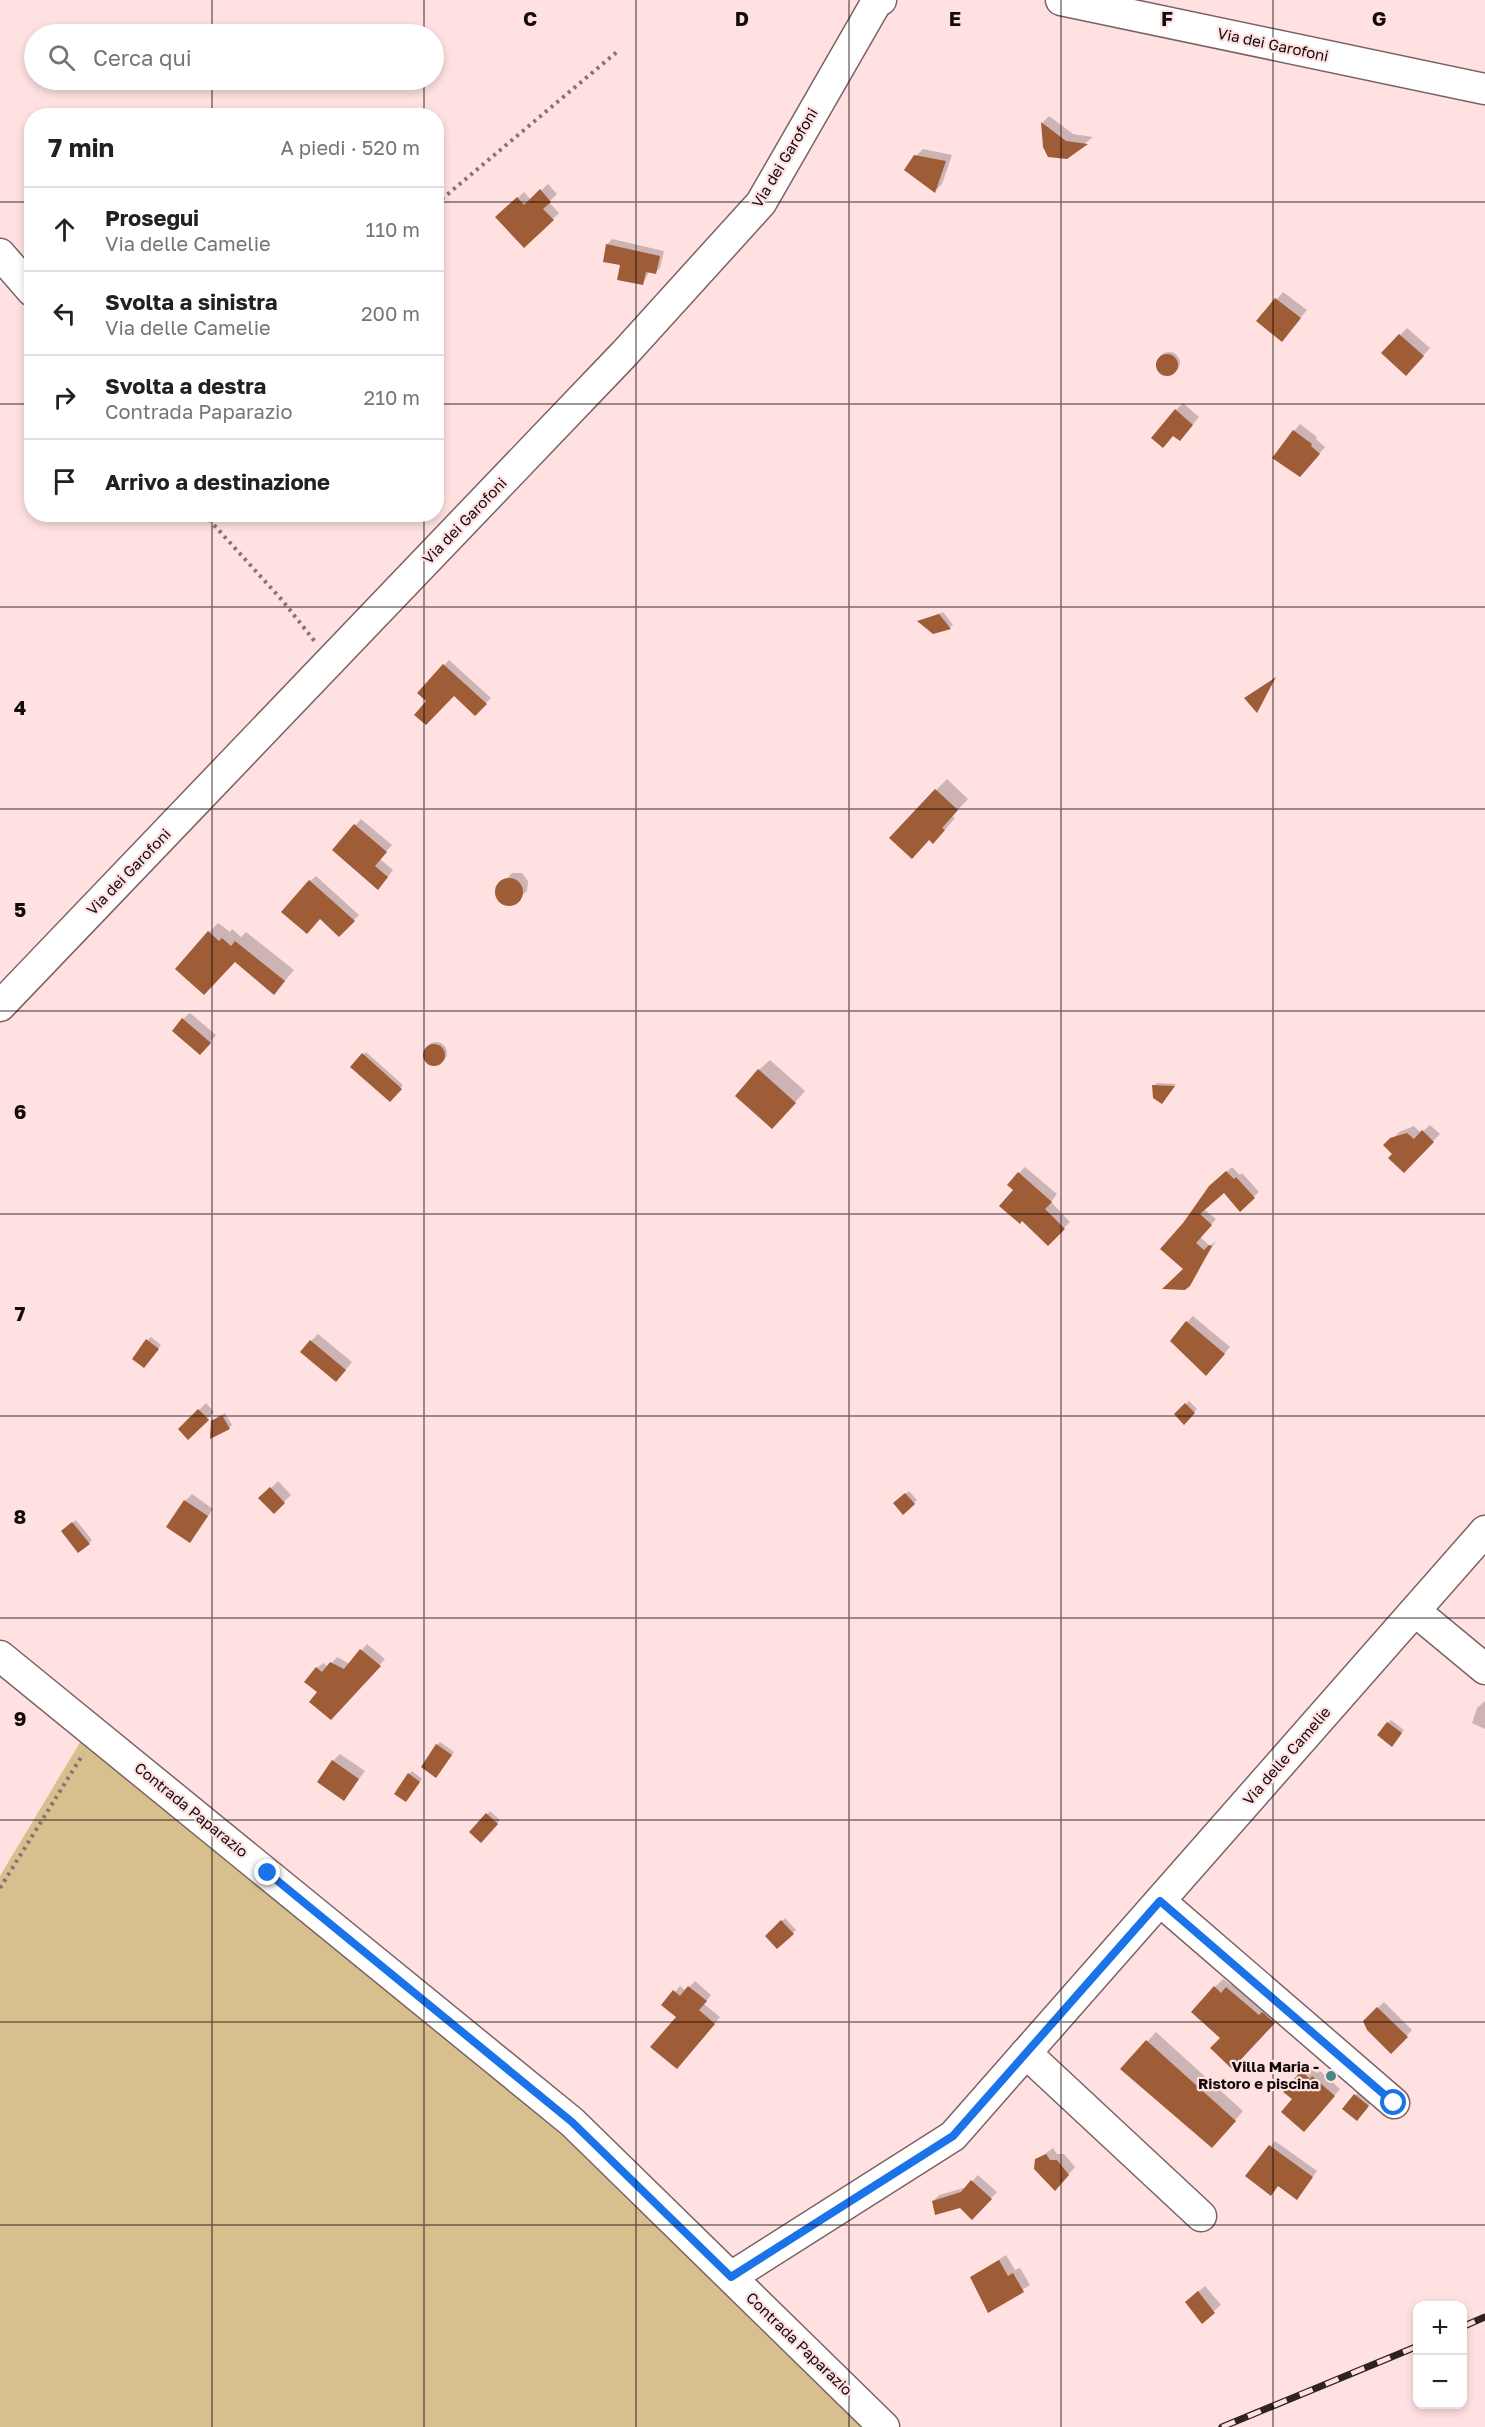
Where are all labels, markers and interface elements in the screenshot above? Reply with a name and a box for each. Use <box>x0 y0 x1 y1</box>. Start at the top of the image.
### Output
text: C <box>523 6 537 30</box>
text: D <box>735 6 749 30</box>
text: E <box>949 6 961 30</box>
text: F <box>1161 6 1173 30</box>
text: G <box>1372 6 1386 30</box>
street label: Via dei Garofoni <box>1216 23 1330 65</box>
search box <box>24 24 444 90</box>
icon: search <box>45 41 78 74</box>
text: Cerca qui <box>93 44 192 71</box>
street label: Via dei Garofoni <box>747 104 821 211</box>
text: 7 min <box>48 132 114 163</box>
text: A piedi · 520 m <box>280 135 420 159</box>
text: Prosegui <box>105 204 199 231</box>
icon: ahead <box>48 213 81 246</box>
text: 110 m <box>366 217 420 241</box>
text: Via delle Camelie <box>105 231 271 255</box>
text: Svolta a sinistra <box>105 288 277 315</box>
icon: left <box>48 297 81 330</box>
text: 200 m <box>361 301 420 325</box>
text: Via delle Camelie <box>105 315 271 339</box>
text: Svolta a destra <box>105 372 266 399</box>
icon: right <box>48 381 81 414</box>
text: 210 m <box>364 385 420 409</box>
text: Contrada Paparazio <box>105 399 292 423</box>
icon: arrive <box>48 465 81 498</box>
text: Arrivo a destinazione <box>105 468 330 495</box>
street label: Via dei Garofoni <box>418 473 510 567</box>
text: 4 <box>14 695 26 719</box>
street label: Via dei Garofoni <box>82 824 174 918</box>
text: 5 <box>14 897 26 921</box>
text: 6 <box>14 1099 26 1123</box>
text: 7 <box>15 1301 26 1325</box>
text: 8 <box>14 1504 26 1528</box>
street label: Via delle Camelie <box>1239 1702 1334 1808</box>
text: 9 <box>14 1706 26 1730</box>
street label: Contrada Paparazio <box>131 1758 252 1860</box>
route end <box>254 1859 280 1885</box>
place label: Villa Maria - Ristoro e piscina <box>1198 2057 1319 2092</box>
marker: Villa Maria - Ristoro e piscina <box>1324 2069 1338 2083</box>
route start <box>1380 2089 1406 2115</box>
street label: Contrada Paparazio <box>743 2288 857 2399</box>
map controls <box>1413 2301 1467 2409</box>
button: + <box>1413 2301 1467 2355</box>
button: − <box>1413 2355 1467 2409</box>

